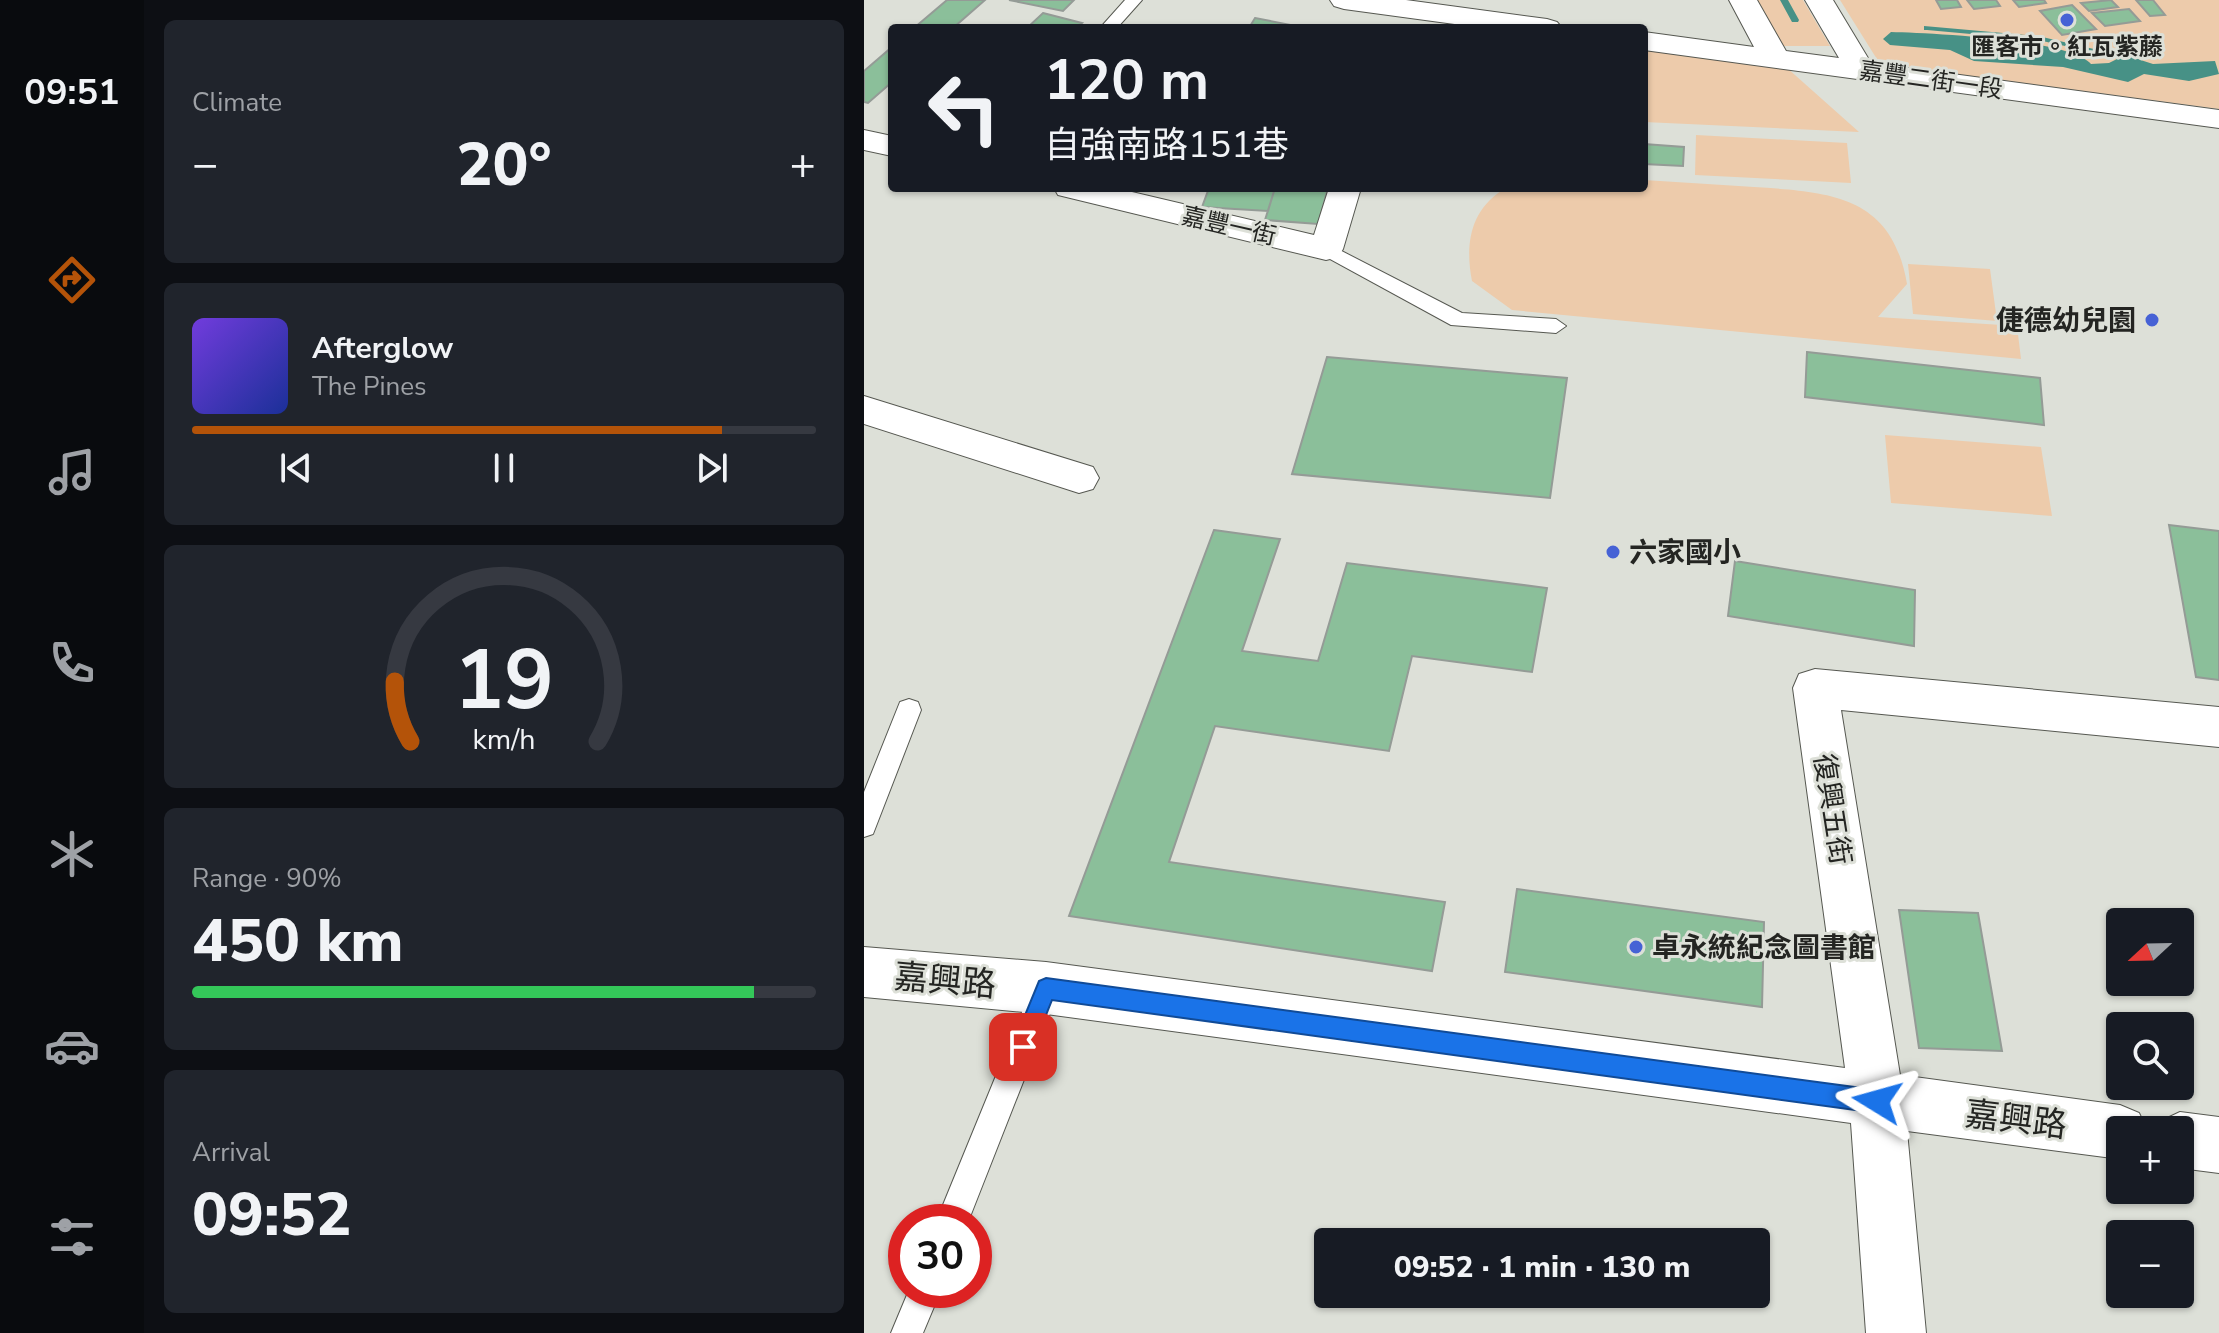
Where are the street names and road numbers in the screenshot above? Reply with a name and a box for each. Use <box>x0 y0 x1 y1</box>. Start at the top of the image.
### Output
street label: 嘉豐二街一段 <box>1857 54 2005 106</box>
street label: 嘉豐一街 <box>1179 200 1279 252</box>
street label: 復興五街 <box>1804 751 1860 867</box>
street label: 嘉興路 <box>892 954 998 1008</box>
street label: 嘉興路 <box>1962 1091 2069 1149</box>

